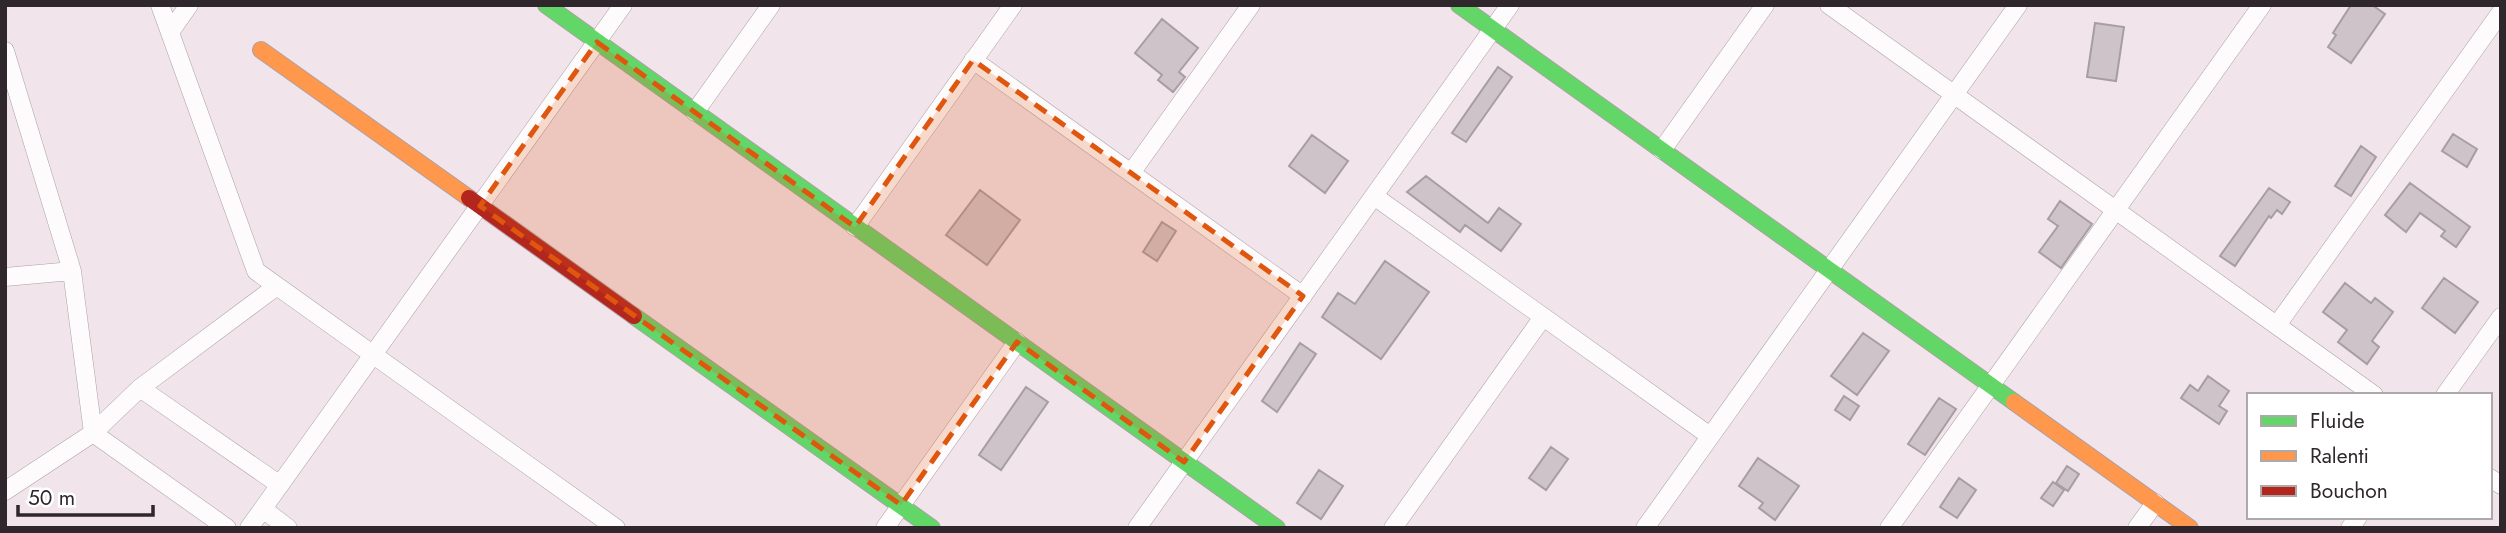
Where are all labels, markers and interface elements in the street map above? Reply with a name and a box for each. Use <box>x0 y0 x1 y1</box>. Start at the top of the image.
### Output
legend <box>2247 393 2492 519</box>
text: Fluide <box>2310 406 2365 436</box>
text: Ralenti <box>2310 441 2369 471</box>
scale bar <box>18 474 152 518</box>
text: Bouchon <box>2310 476 2388 506</box>
text: 50 m <box>28 483 75 513</box>

